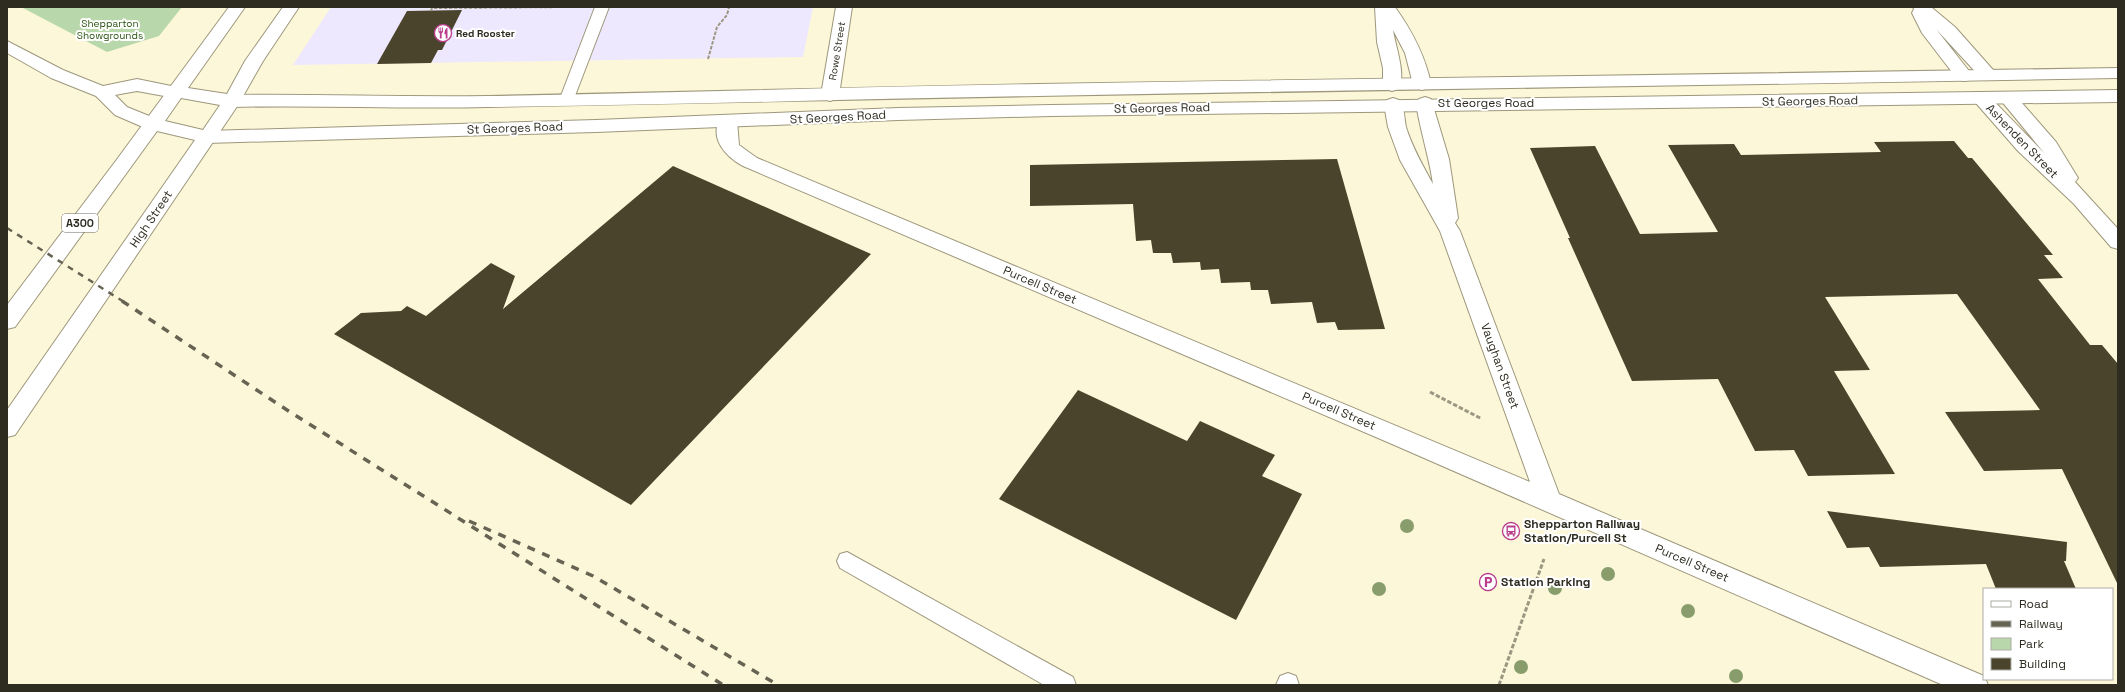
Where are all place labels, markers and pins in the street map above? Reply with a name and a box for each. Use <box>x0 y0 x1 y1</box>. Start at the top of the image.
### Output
restaurant icon: Red Rooster <box>433 23 453 43</box>
place label: Red Rooster <box>456 27 515 40</box>
place label: Shepparton Railway Station/Purcell St <box>1524 516 1640 546</box>
bus stop icon: Shepparton Railway Station/Purcell St <box>1501 521 1521 541</box>
parking icon: Station Parking <box>1478 572 1498 592</box>
place label: Station Parking <box>1501 574 1591 590</box>

